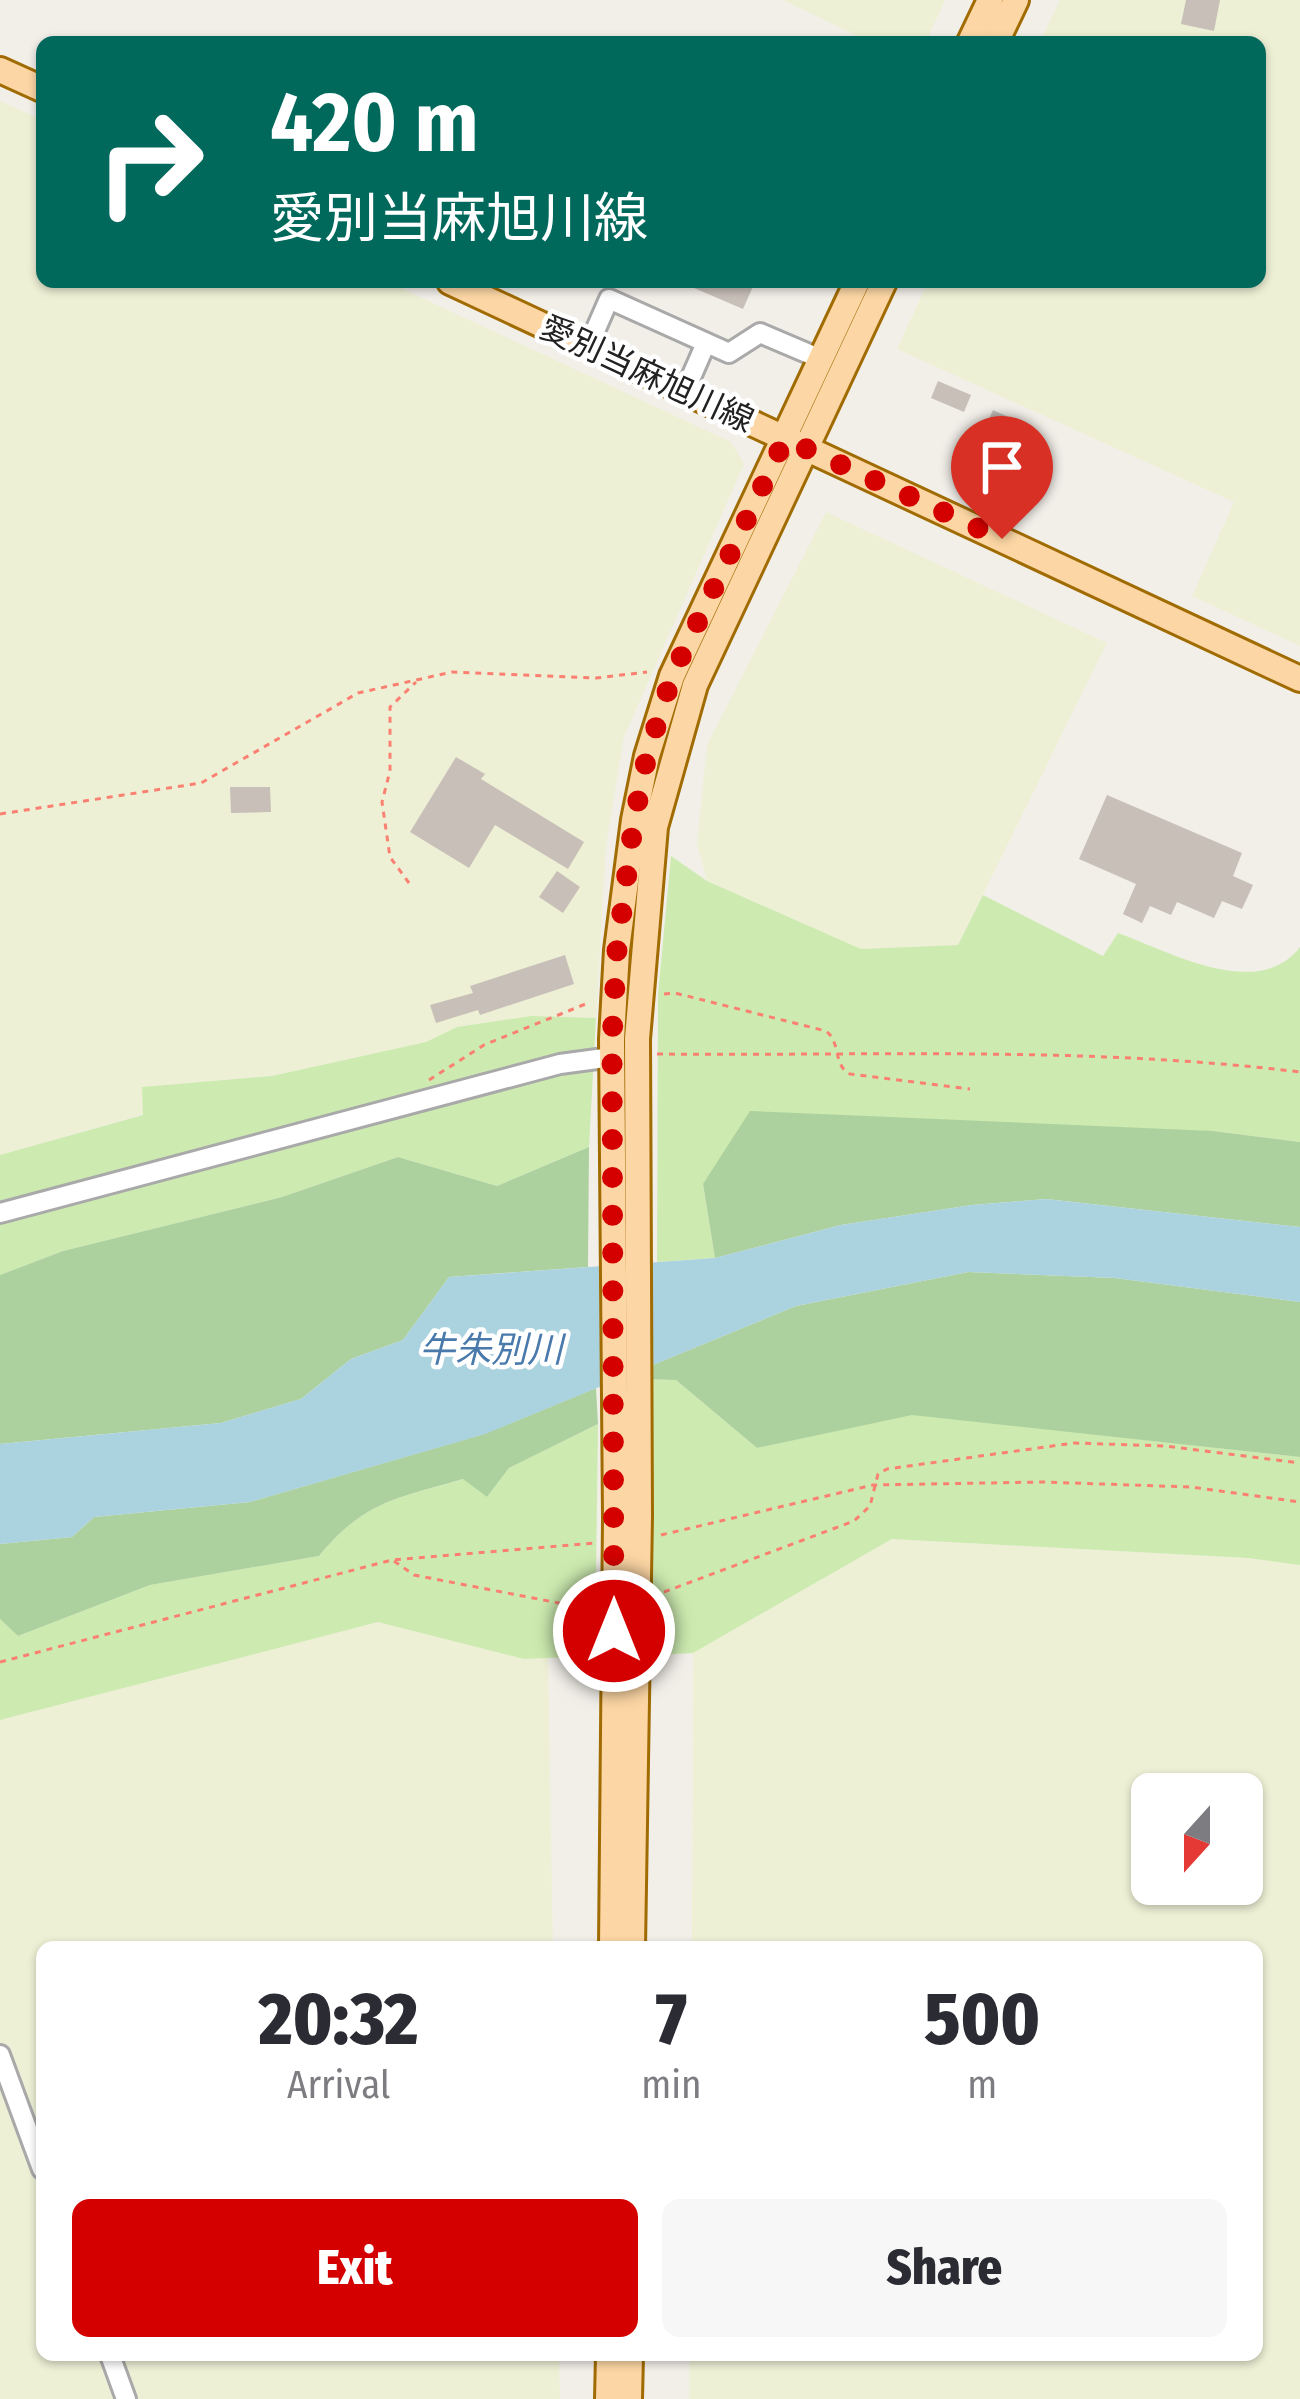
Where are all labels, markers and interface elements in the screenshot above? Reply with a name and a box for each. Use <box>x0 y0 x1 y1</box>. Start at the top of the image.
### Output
text: 420 m <box>270 72 479 173</box>
icon: right <box>72 84 228 240</box>
text: 愛別当麻旭川線 <box>270 187 648 251</box>
street label: 愛別当麻旭川線 <box>534 307 760 441</box>
pin <box>951 416 1053 539</box>
icon: arrive <box>969 434 1035 500</box>
water label: 牛朱別川 <box>419 1328 567 1372</box>
position arrow <box>551 1568 677 1694</box>
north arrow <box>1131 1773 1263 1905</box>
map controls <box>1131 1773 1263 1905</box>
text: 20:32 <box>259 1977 418 2063</box>
text: 7 <box>656 1977 687 2063</box>
text: 500 <box>924 1977 1040 2063</box>
text: Arrival <box>287 2062 390 2108</box>
text: min <box>641 2062 702 2108</box>
text: m <box>967 2062 997 2108</box>
button: Exit <box>72 2199 638 2337</box>
button: Share <box>662 2199 1227 2337</box>

